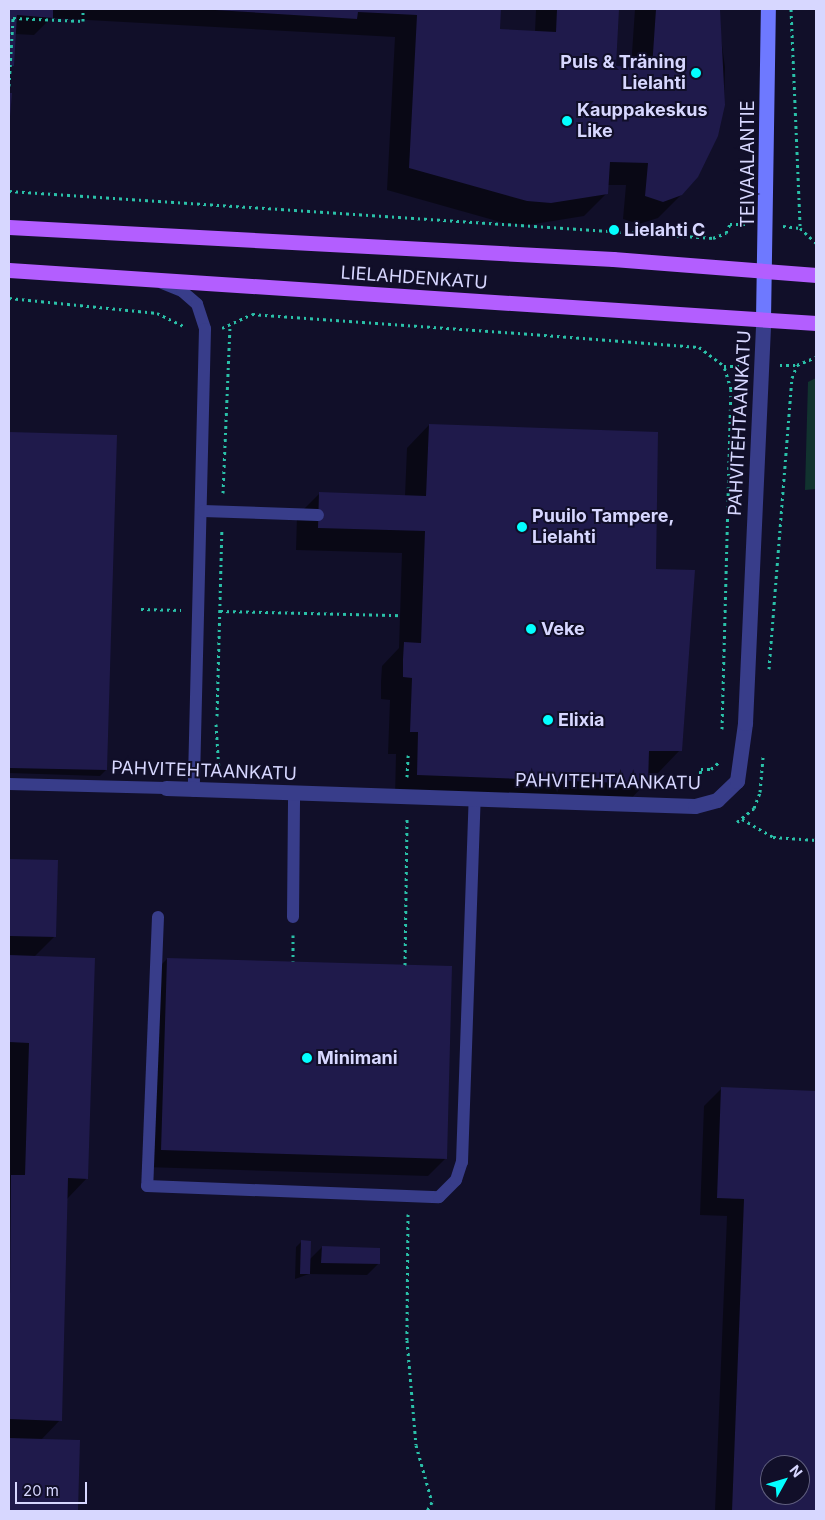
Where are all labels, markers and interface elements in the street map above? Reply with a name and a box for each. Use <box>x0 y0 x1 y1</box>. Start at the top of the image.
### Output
place label: Puls & Träning Lielahti <box>560 52 686 94</box>
marker: Puls & Träning Lielahti <box>690 67 702 79</box>
place label: Kauppakeskus Like <box>577 100 707 142</box>
street label: TEIVAALANTIE <box>737 101 759 227</box>
marker: Kauppakeskus Like <box>561 115 573 127</box>
place label: Lielahti C <box>624 219 705 241</box>
marker: Lielahti C <box>608 224 620 236</box>
street label: LIELAHDENKATU <box>340 262 488 294</box>
street label: PAHVITEHTAANKATU <box>724 330 756 516</box>
place label: Puuilo Tampere, Lielahti <box>532 506 674 548</box>
marker: Puuilo Tampere, Lielahti <box>516 521 528 533</box>
place label: Veke <box>541 618 585 640</box>
marker: Veke <box>525 623 537 635</box>
place label: Elixia <box>558 709 604 731</box>
marker: Elixia <box>542 714 554 726</box>
street label: PAHVITEHTAANKATU <box>111 757 297 785</box>
street label: PAHVITEHTAANKATU <box>515 770 701 794</box>
place label: Minimani <box>317 1047 398 1069</box>
marker: Minimani <box>301 1052 313 1064</box>
north arrow <box>760 1455 810 1505</box>
text: N <box>786 1461 806 1480</box>
scale bar <box>18 1472 90 1504</box>
text: 20 m <box>23 1481 59 1500</box>

